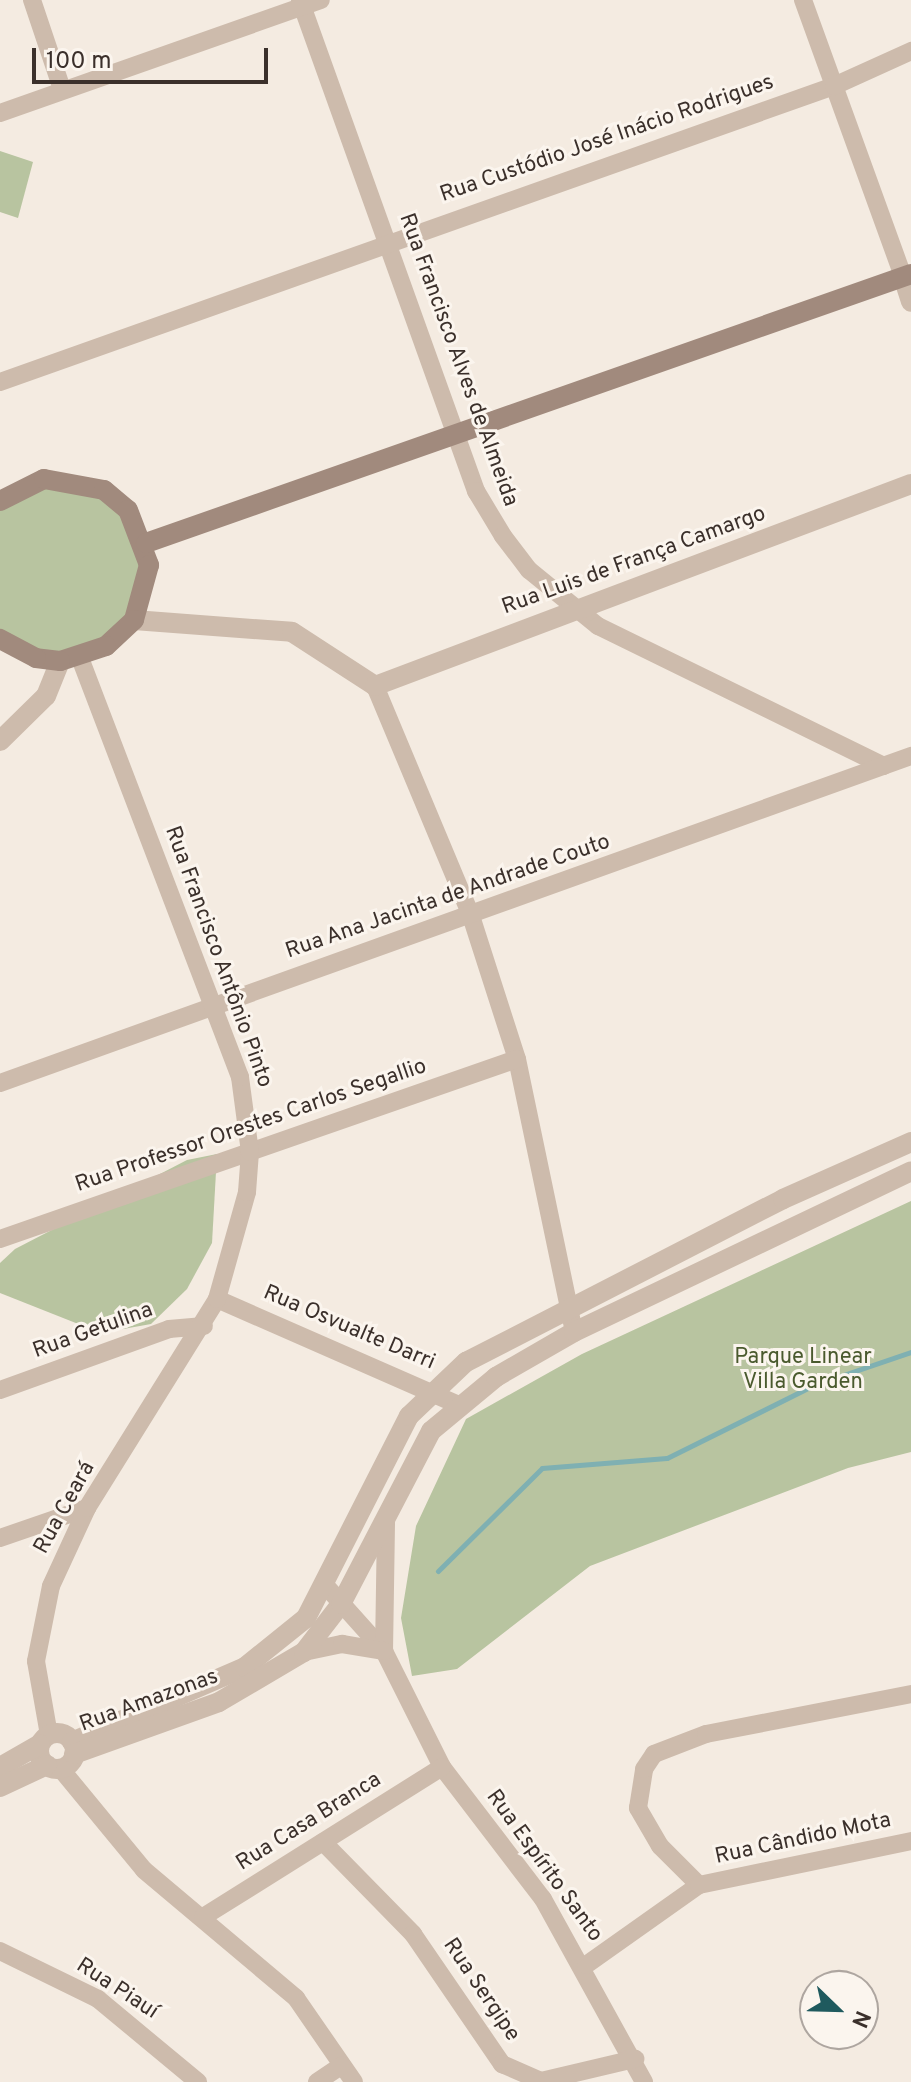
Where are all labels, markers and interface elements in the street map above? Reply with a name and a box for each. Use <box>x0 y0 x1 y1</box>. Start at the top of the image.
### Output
scale bar <box>36 32 272 82</box>
text: 100 m <box>46 47 112 77</box>
street label: Rua Custódio José Inácio Rodrigues <box>437 69 777 209</box>
street label: Rua Francisco Alves de Almeida <box>392 209 524 511</box>
street label: Rua Luis de França Camargo <box>498 501 770 621</box>
street label: Rua Francisco Antônio Pinto <box>158 822 278 1092</box>
street label: Rua Ana Jacinta de Andrade Couto <box>281 829 615 965</box>
street label: Rua Professor Orestes Carlos Segallio <box>72 1053 430 1199</box>
street label: Rua Osvualte Darri <box>259 1280 439 1376</box>
street label: Rua Getulina <box>29 1297 157 1365</box>
park label: Parque Linear Villa Garden <box>734 1344 872 1396</box>
street label: Rua Ceará <box>29 1457 101 1559</box>
street label: Rua Amazonas <box>76 1664 222 1738</box>
street label: Rua Casa Branca <box>232 1767 386 1877</box>
street label: Rua Espírito Santo <box>480 1785 608 1947</box>
street label: Rua Cândido Mota <box>713 1807 893 1871</box>
street label: Rua Sergipe <box>437 1933 525 2047</box>
street label: Rua Piauí <box>71 1953 163 2025</box>
north arrow <box>799 1970 879 2050</box>
text: N <box>844 2006 875 2031</box>

